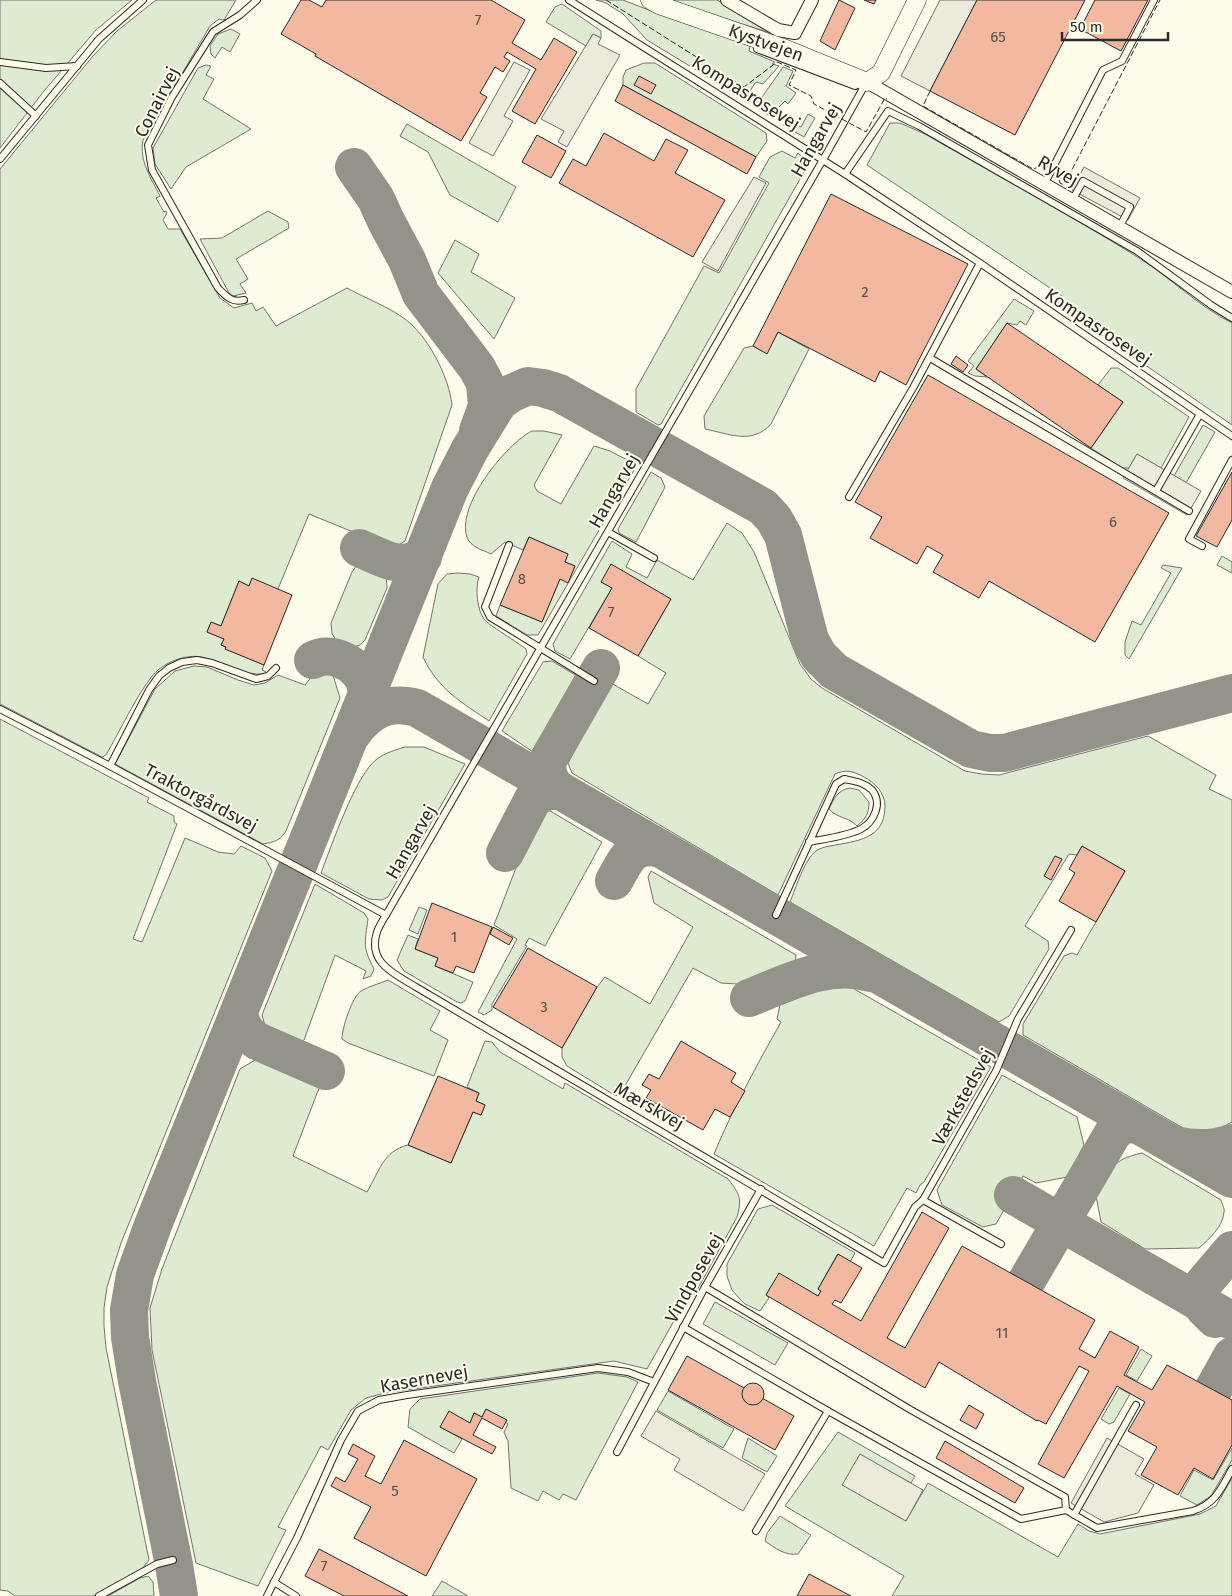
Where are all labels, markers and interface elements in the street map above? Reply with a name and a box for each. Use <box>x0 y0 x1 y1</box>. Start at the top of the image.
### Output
scale bar <box>1062 10 1168 42</box>
house number: 7 <box>475 11 482 29</box>
text: 50 m <box>1070 18 1103 36</box>
street label: Kystvejen <box>726 19 806 67</box>
house number: 65 <box>990 28 1006 46</box>
street label: Kompasrosevej <box>688 51 804 135</box>
street label: Conairvej <box>130 63 184 141</box>
street label: Hangarvej <box>786 99 846 181</box>
street label: Ryvej <box>1034 151 1082 191</box>
house number: 2 <box>861 283 869 301</box>
street label: Kompasrosevej <box>1041 283 1155 371</box>
street label: Hangarvej <box>584 450 644 532</box>
house number: 6 <box>1109 513 1117 531</box>
house number: 8 <box>518 570 526 588</box>
house number: 7 <box>608 603 615 621</box>
street label: Traktorgårdsvej <box>141 759 261 837</box>
street label: Hangarvej <box>381 801 441 883</box>
house number: 1 <box>451 928 457 946</box>
house number: 3 <box>540 998 548 1016</box>
street label: Værkstedsvej <box>927 1045 999 1149</box>
street label: Mærskvej <box>610 1077 688 1135</box>
street label: Vindposevej <box>660 1229 728 1327</box>
house number: 11 <box>996 1324 1008 1342</box>
street label: Kasernevej <box>378 1360 470 1398</box>
house number: 5 <box>391 1482 399 1500</box>
house number: 7 <box>321 1557 328 1575</box>

